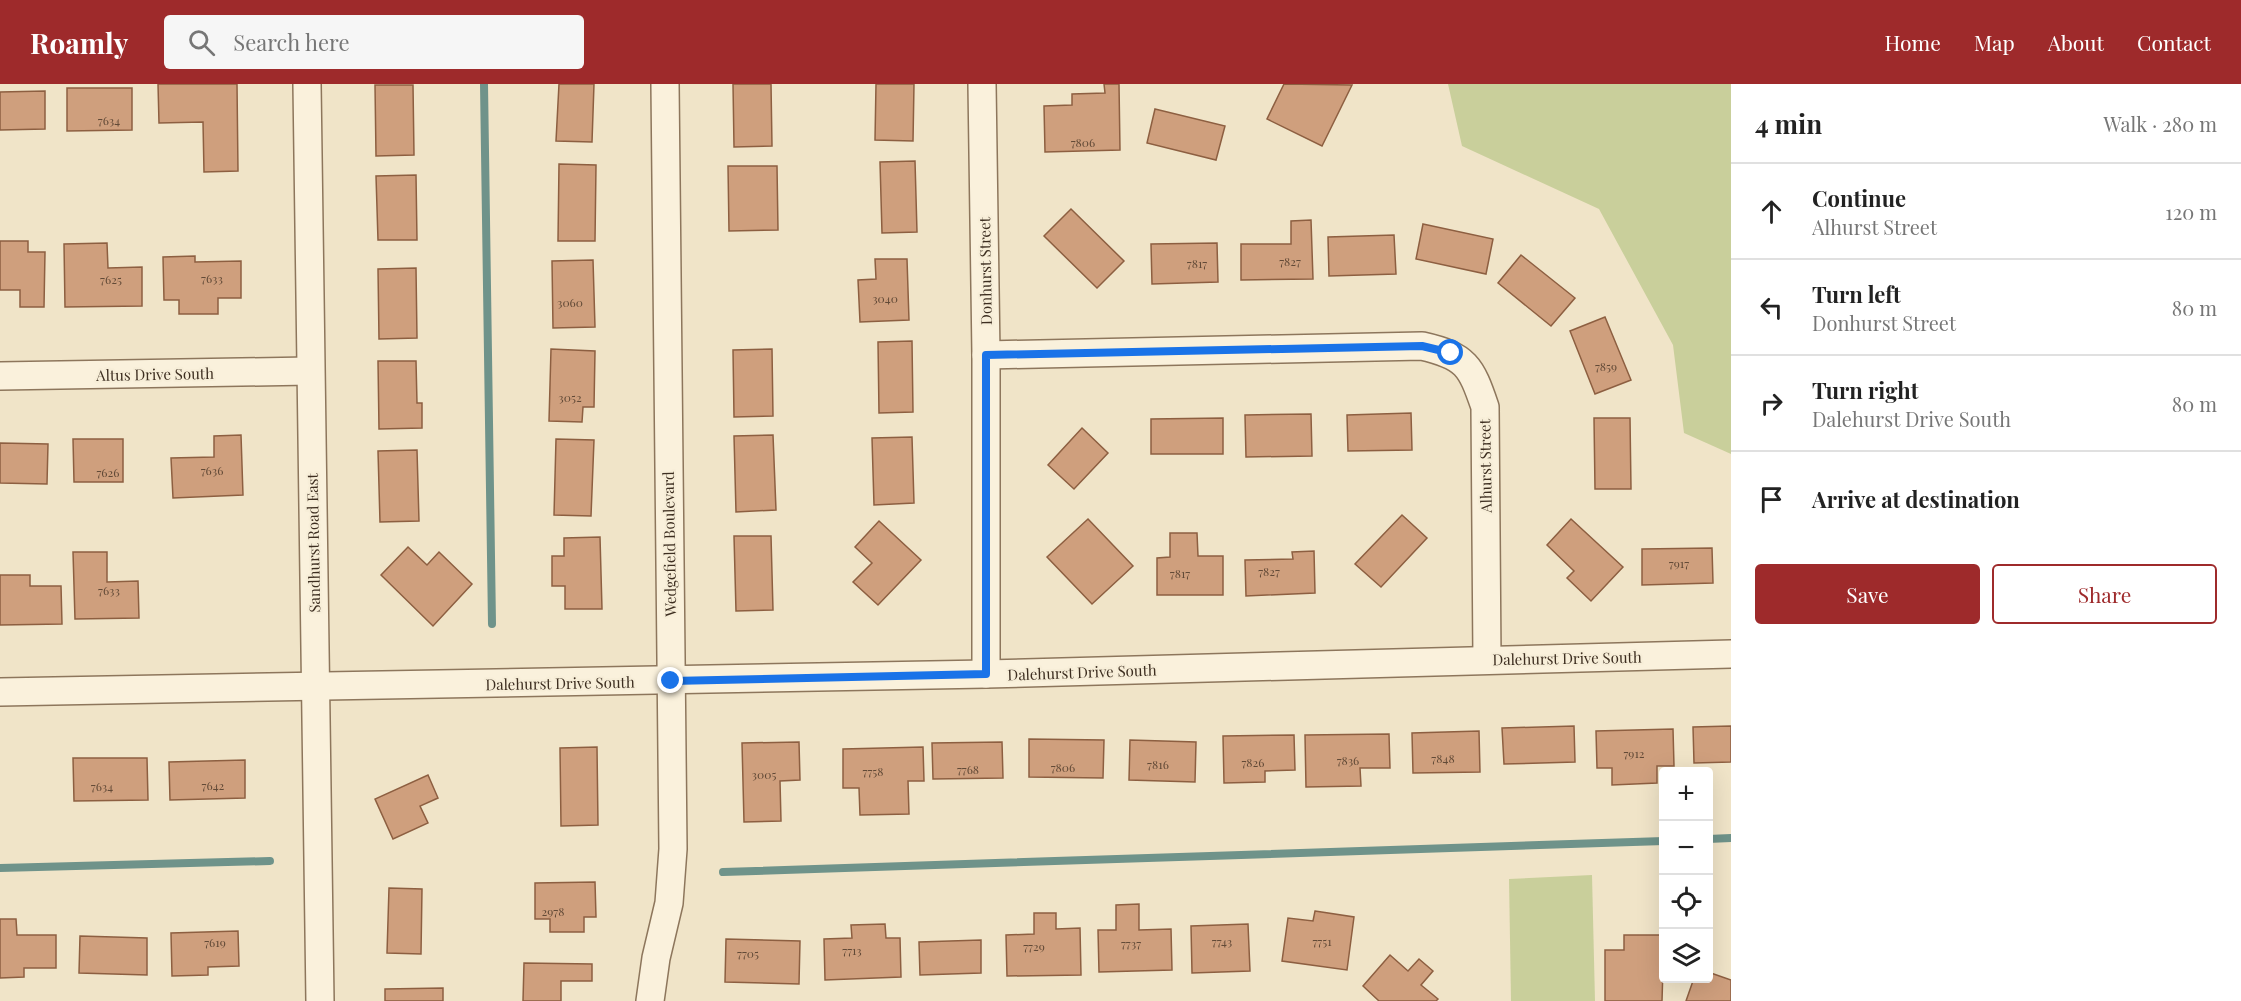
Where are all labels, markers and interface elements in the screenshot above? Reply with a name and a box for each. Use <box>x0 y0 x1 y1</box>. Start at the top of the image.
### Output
search box <box>164 15 584 69</box>
text: Roamly <box>30 24 128 61</box>
icon: search <box>185 26 218 59</box>
text: Search here <box>233 27 350 57</box>
text: Home <box>1885 28 1941 56</box>
text: Map <box>1974 28 2015 56</box>
text: About <box>2048 28 2104 56</box>
text: Contact <box>2137 28 2211 56</box>
text: 4 min <box>1755 106 1822 141</box>
text: Walk · 280 m <box>2104 110 2217 137</box>
house number: 7634 <box>98 112 120 128</box>
house number: 7806 <box>1071 134 1095 150</box>
text: Continue <box>1812 183 1906 213</box>
icon: ahead <box>1755 195 1788 228</box>
text: 120 m <box>2165 198 2217 225</box>
text: Alhurst Street <box>1812 213 1937 240</box>
street label: Donhurst Street <box>974 216 996 325</box>
house number: 7827 <box>1279 253 1301 269</box>
house number: 7817 <box>1187 255 1207 271</box>
house number: 7633 <box>201 270 223 286</box>
house number: 7625 <box>100 271 122 287</box>
text: Turn left <box>1812 279 1901 309</box>
house number: 3040 <box>872 290 898 306</box>
icon: left <box>1755 291 1788 324</box>
house number: 3060 <box>557 294 583 310</box>
text: 80 m <box>2172 294 2217 321</box>
text: Donhurst Street <box>1812 309 1956 336</box>
route start <box>1437 339 1463 365</box>
house number: 7859 <box>1595 358 1617 374</box>
street label: Altus Drive South <box>95 363 214 385</box>
text: Turn right <box>1812 375 1918 405</box>
icon: right <box>1755 387 1788 420</box>
house number: 3052 <box>558 389 582 405</box>
text: 80 m <box>2172 390 2217 417</box>
text: Dalehurst Drive South <box>1812 405 2011 432</box>
street label: Alhurst Street <box>1474 418 1496 514</box>
house number: 7636 <box>201 462 223 478</box>
house number: 7626 <box>96 464 120 480</box>
street label: Wedgefield Boulevard <box>658 471 680 618</box>
street label: Sandhurst Road East <box>302 472 324 613</box>
icon: arrive <box>1755 483 1788 516</box>
text: Arrive at destination <box>1812 484 2020 514</box>
house number: 7917 <box>1669 555 1689 571</box>
house number: 7827 <box>1258 563 1280 579</box>
button: Save <box>1755 564 1980 624</box>
button: Share <box>1992 564 2217 624</box>
house number: 7817 <box>1170 565 1190 581</box>
house number: 7633 <box>98 582 120 598</box>
street label: Dalehurst Drive South <box>1492 647 1642 669</box>
street label: Dalehurst Drive South <box>1007 659 1157 685</box>
route end <box>657 667 683 693</box>
street label: Dalehurst Drive South <box>485 672 635 694</box>
house number: 7912 <box>1623 745 1645 761</box>
house number: 7848 <box>1431 750 1455 766</box>
house number: 7836 <box>1337 752 1359 768</box>
house number: 7826 <box>1241 754 1265 770</box>
house number: 7816 <box>1147 756 1169 772</box>
house number: 7806 <box>1051 759 1075 775</box>
house number: 7768 <box>957 761 979 777</box>
house number: 7758 <box>863 763 883 779</box>
house number: 3005 <box>752 766 776 782</box>
map controls <box>1659 767 1713 983</box>
button: + <box>1659 767 1713 821</box>
house number: 7642 <box>202 777 225 793</box>
house number: 7634 <box>91 778 113 794</box>
button: − <box>1659 821 1713 875</box>
button: locate <box>1659 875 1713 929</box>
house number: 2978 <box>542 903 564 919</box>
button: layers <box>1659 929 1713 983</box>
house number: 7743 <box>1212 933 1232 949</box>
house number: 7751 <box>1312 933 1332 949</box>
house number: 7619 <box>204 934 226 950</box>
house number: 7737 <box>1121 935 1141 951</box>
house number: 7729 <box>1023 938 1045 954</box>
house number: 7713 <box>842 942 862 958</box>
house number: 7705 <box>737 945 759 961</box>

